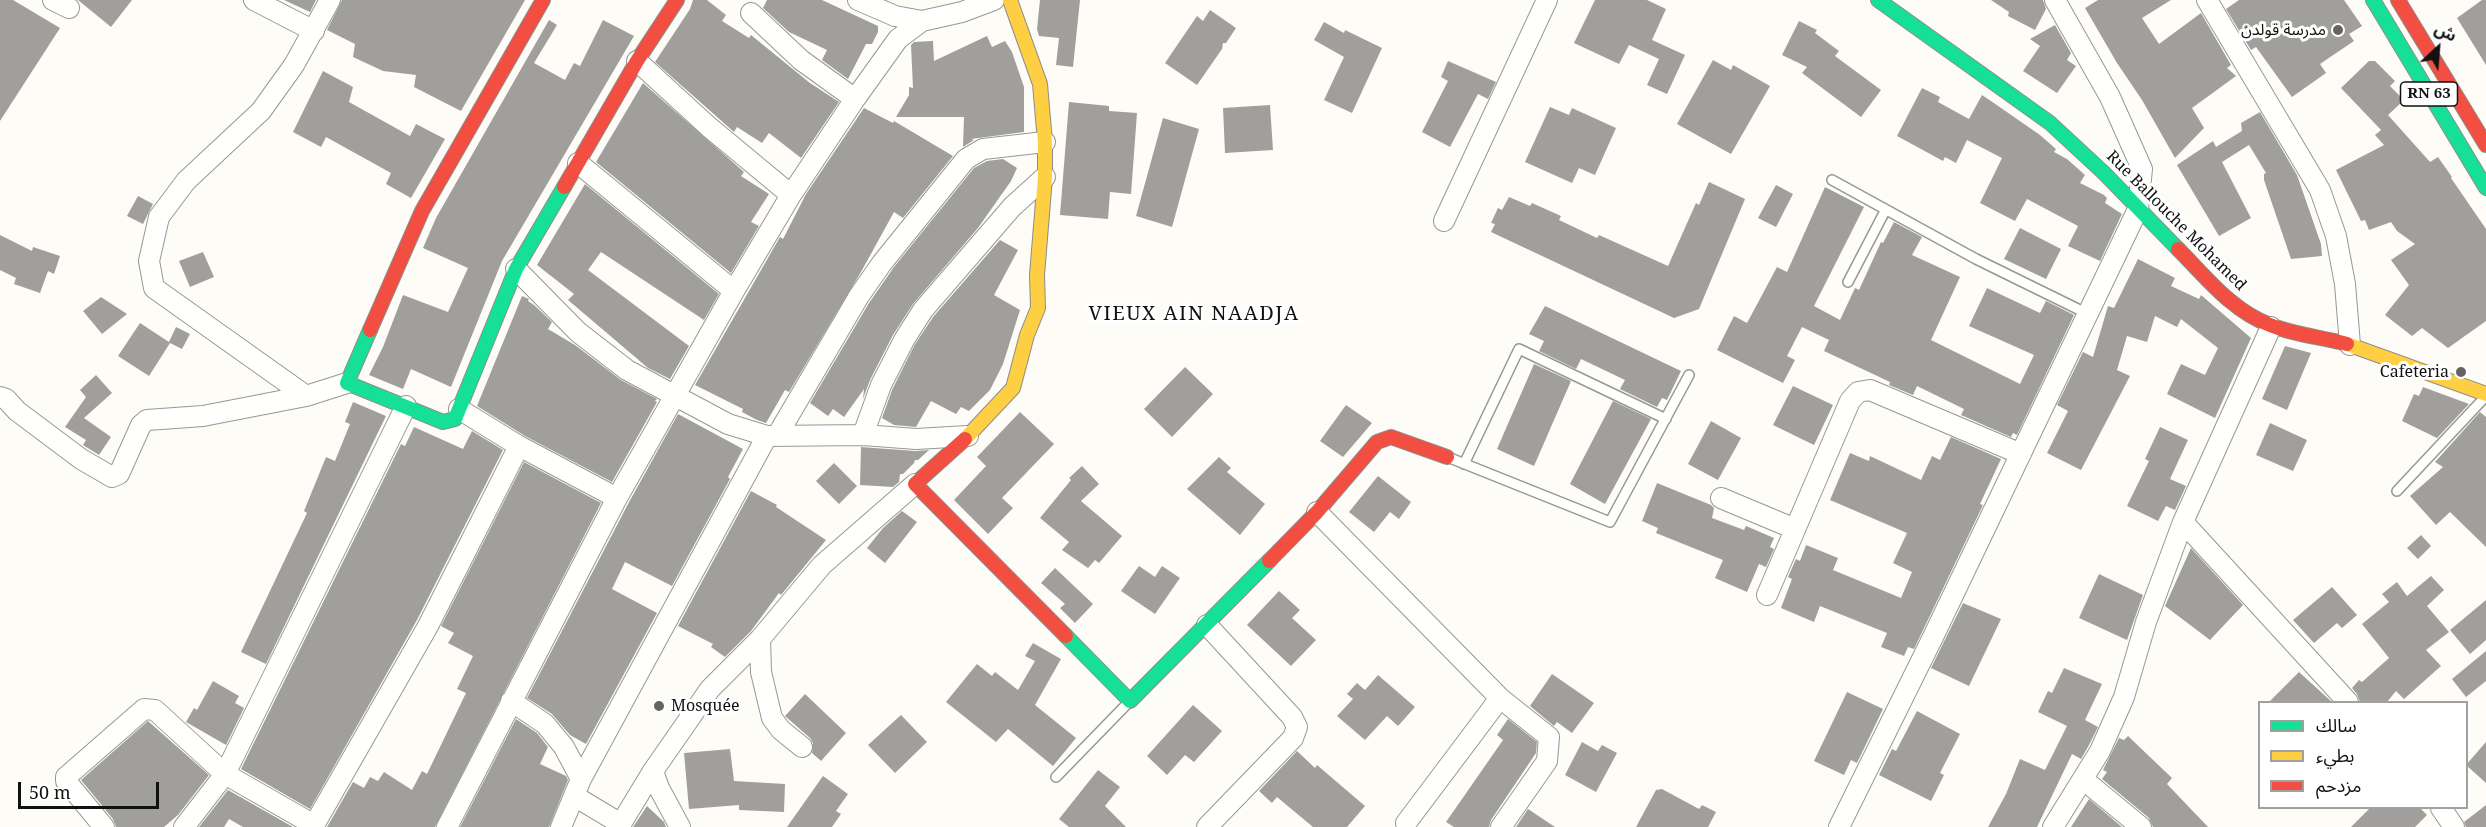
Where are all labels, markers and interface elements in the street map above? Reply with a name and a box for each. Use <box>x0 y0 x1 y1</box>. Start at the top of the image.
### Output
text: ش <box>2431 17 2461 47</box>
north arrow <box>2408 18 2468 78</box>
place label: مدرسة قولدن <box>2241 20 2326 40</box>
marker: مدرسة قولدن <box>2331 23 2345 37</box>
road number: RN 63 <box>2400 82 2458 106</box>
street label: Rue Ballouche Mohamed <box>2102 147 2250 295</box>
district label: VIEUX AIN NAADJA <box>1088 302 1300 326</box>
place label: Cafeteria <box>2380 362 2449 382</box>
marker: Cafeteria <box>2454 365 2468 379</box>
place label: Mosquée <box>671 696 740 716</box>
marker: Mosquée <box>652 699 666 713</box>
legend <box>2258 701 2468 809</box>
text: سالك <box>2316 713 2357 737</box>
text: بطيء <box>2316 743 2354 767</box>
scale bar <box>21 770 162 808</box>
text: مزدحم <box>2316 773 2361 797</box>
text: 50 m <box>29 780 71 804</box>

